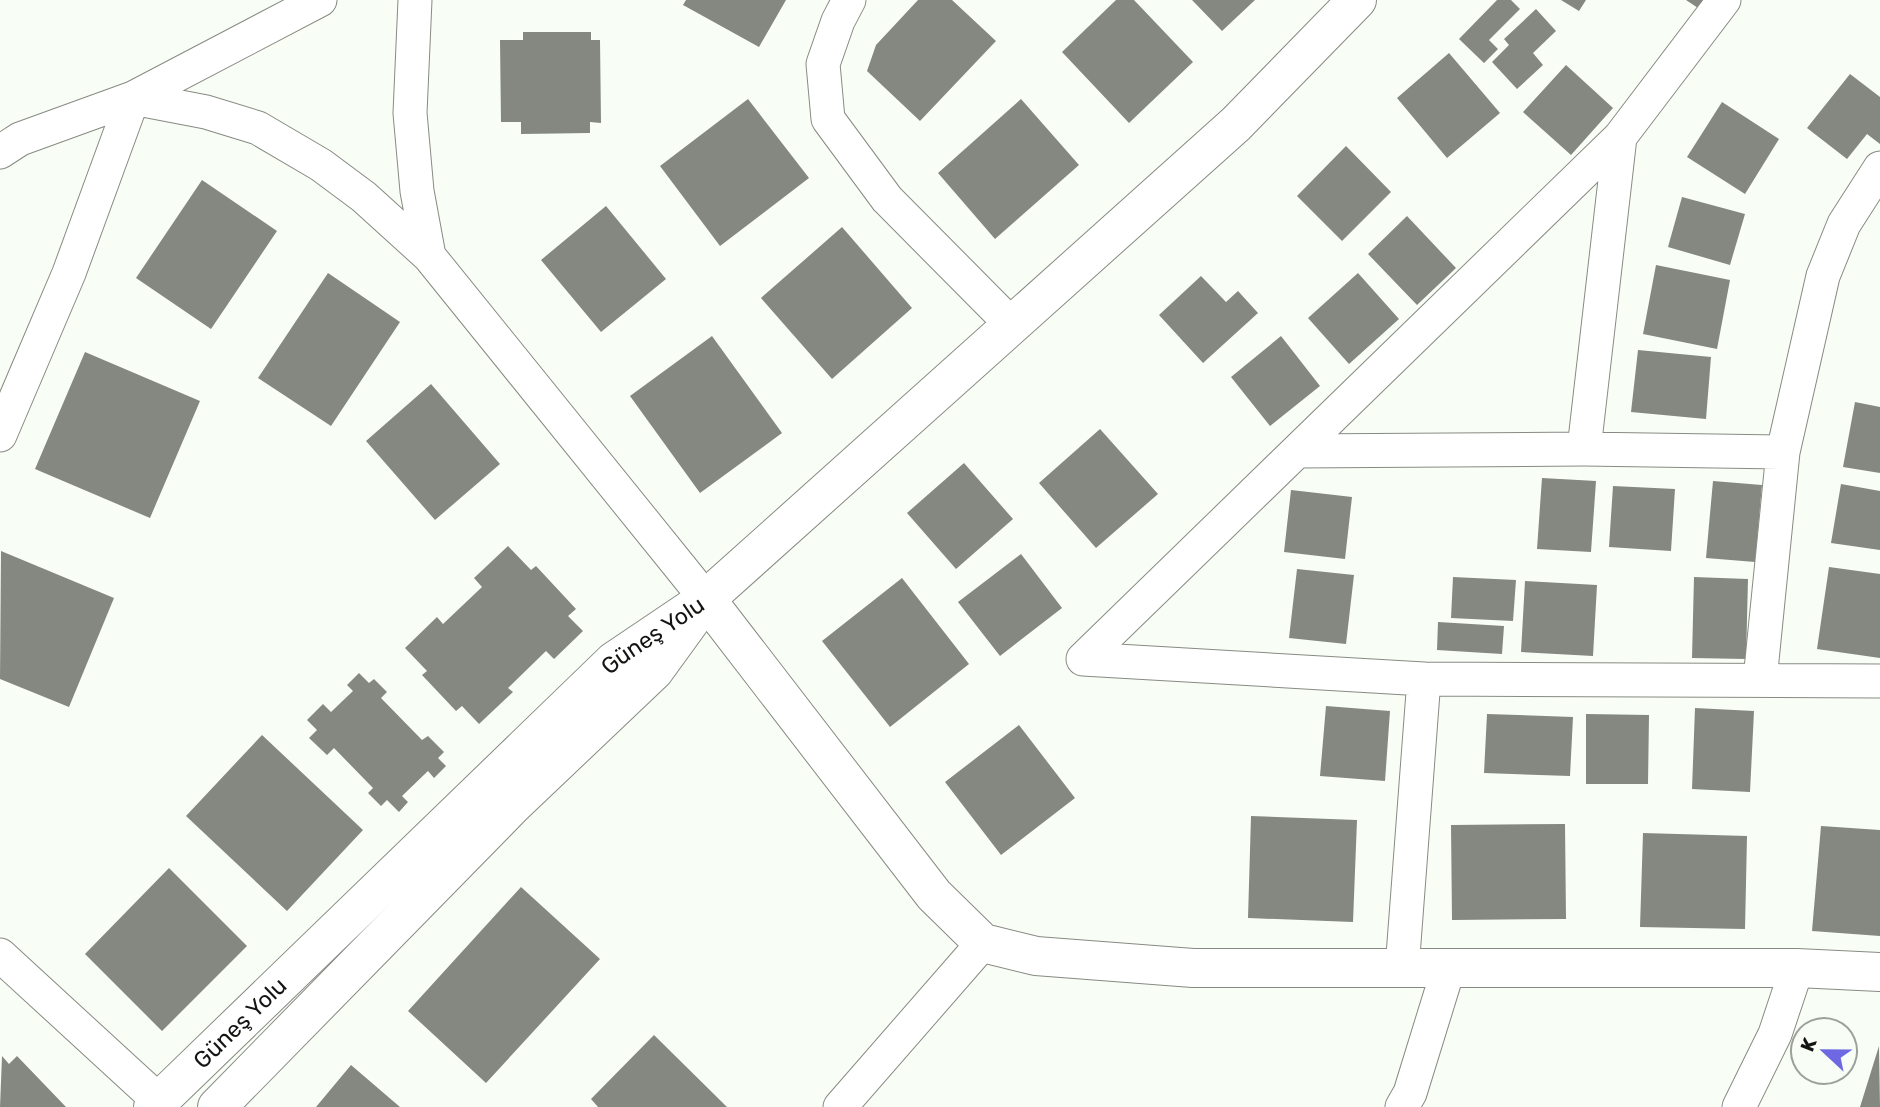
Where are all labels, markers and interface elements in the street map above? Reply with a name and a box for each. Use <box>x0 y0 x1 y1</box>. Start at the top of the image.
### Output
street label: Güneş Yolu <box>595 590 710 680</box>
street label: Güneş Yolu <box>188 972 292 1074</box>
north arrow <box>1789 1016 1859 1086</box>
text: K <box>1796 1034 1822 1055</box>

